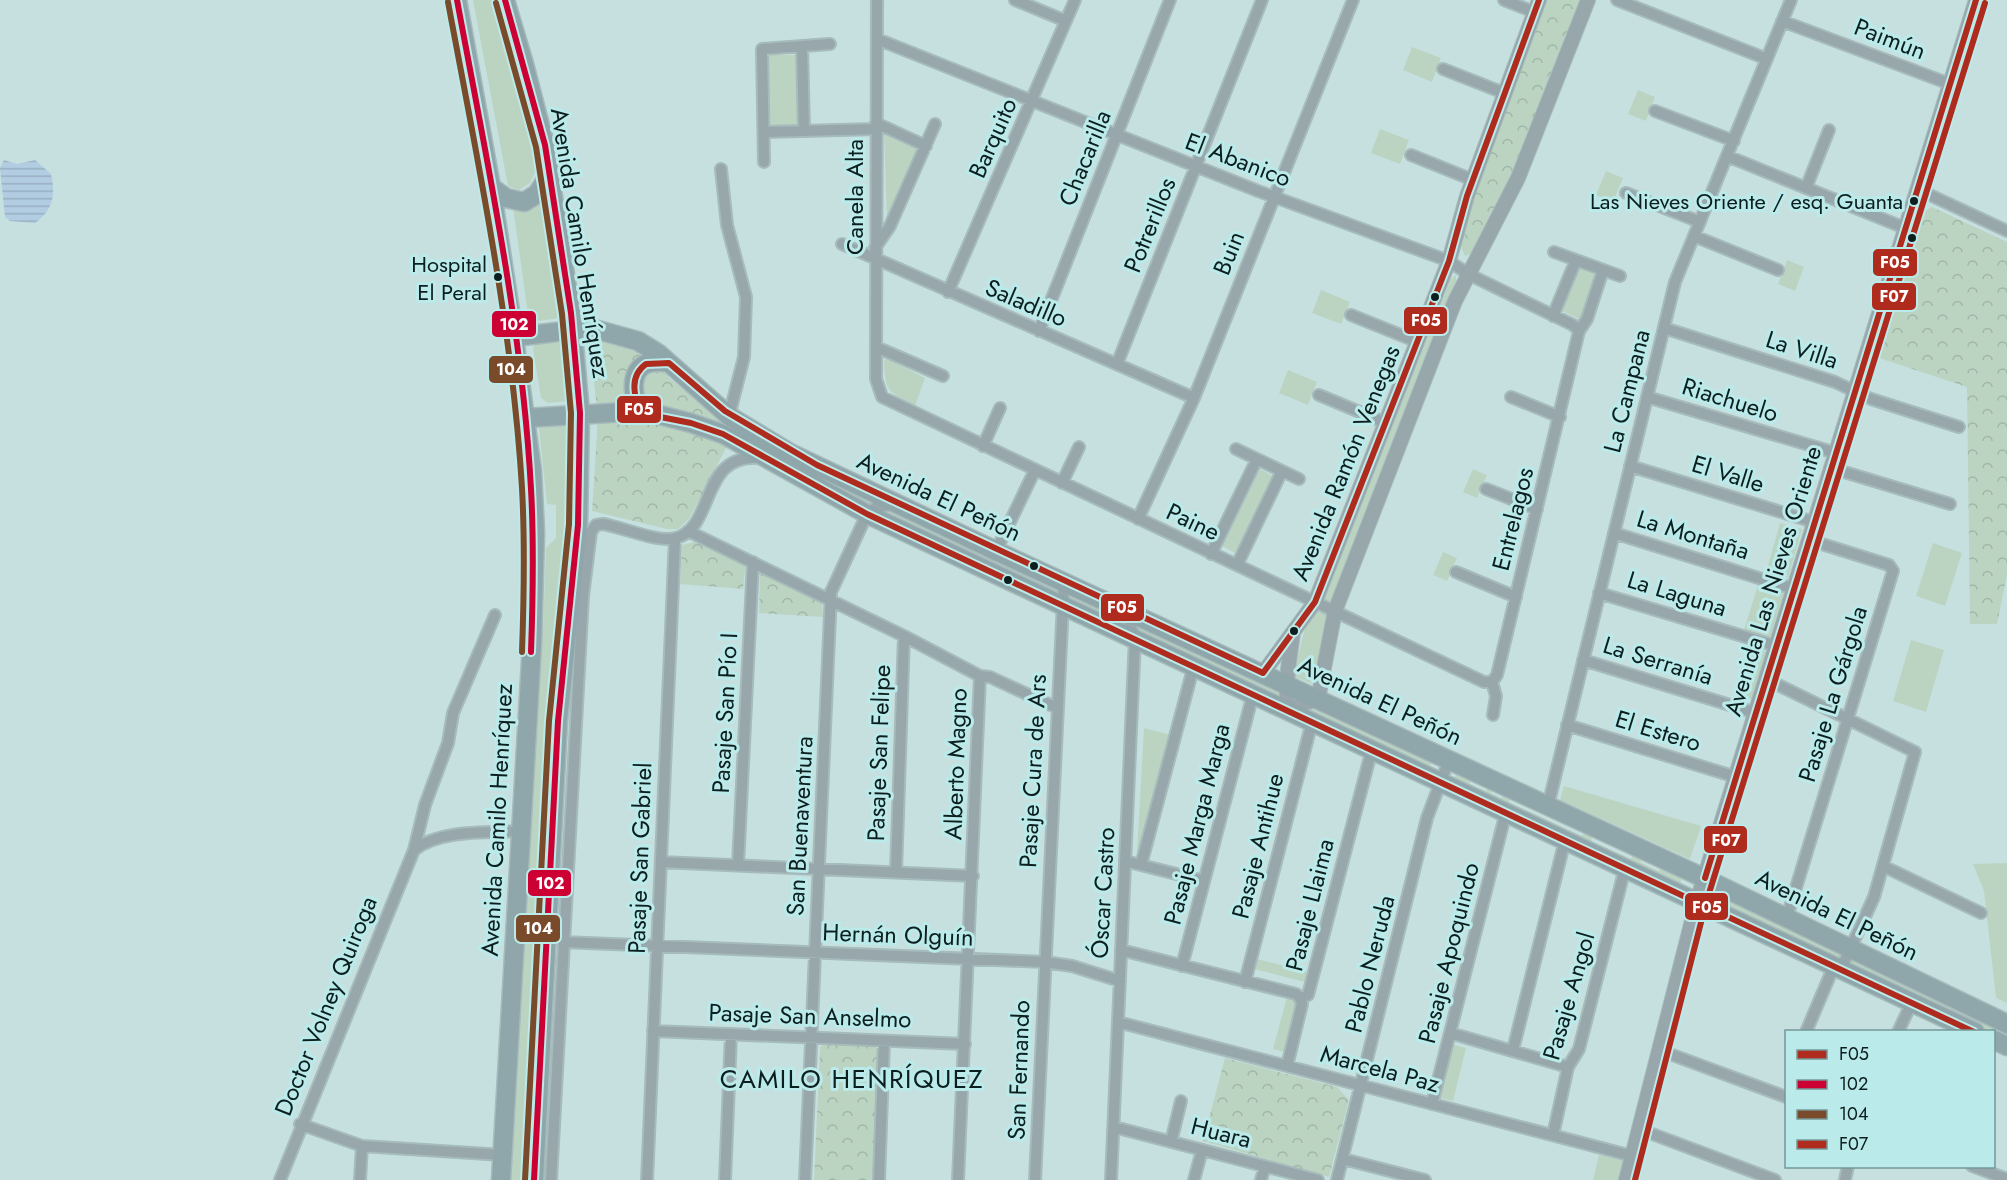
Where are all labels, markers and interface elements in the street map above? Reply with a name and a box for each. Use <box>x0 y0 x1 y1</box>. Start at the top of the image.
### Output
street label: Paimún <box>1849 9 1931 68</box>
street label: Barquito <box>959 92 1026 183</box>
street label: Avenida Camilo Henríquez <box>542 105 619 381</box>
street label: Chacarilla <box>1049 105 1120 211</box>
street label: El Abanico <box>1180 123 1296 196</box>
street label: Canela Alta <box>837 139 872 255</box>
street label: Potrerillos <box>1115 172 1184 278</box>
place label: Las Nieves Oriente / esq. Guanta <box>1590 185 1903 217</box>
marker: Las Nieves Oriente / esq. Guanta <box>1908 195 1920 207</box>
street label: Buin <box>1204 225 1253 280</box>
unlabelled marker <box>1906 232 1918 244</box>
place label: Hospital El Peral <box>411 248 487 308</box>
line badge: F05 <box>1872 248 1918 277</box>
text: F05 <box>1880 251 1910 274</box>
street label: Saladillo <box>980 270 1073 335</box>
marker: Hospital El Peral <box>492 271 504 283</box>
line badge: F07 <box>1871 282 1917 311</box>
text: F07 <box>1879 285 1909 308</box>
unlabelled marker <box>1429 291 1441 303</box>
line badge: F05 <box>1403 306 1448 335</box>
text: F05 <box>1411 309 1441 332</box>
line badge: 102 <box>491 310 537 338</box>
text: 102 <box>499 313 529 336</box>
street label: La Villa <box>1761 321 1843 378</box>
street label: La Campana <box>1594 326 1659 456</box>
street label: Avenida Ramón Venegas <box>1282 340 1409 586</box>
line badge: 104 <box>488 355 534 384</box>
text: 104 <box>496 358 526 381</box>
street label: Riachuelo <box>1678 368 1783 431</box>
line badge: F05 <box>616 395 662 424</box>
text: F05 <box>624 398 654 421</box>
street label: Avenida Las Nieves Oriente <box>1715 442 1830 720</box>
street label: Avenida El Peñón <box>851 443 1027 550</box>
street label: El Valle <box>1687 446 1769 501</box>
street label: Entrelagos <box>1483 464 1542 574</box>
street label: Paine <box>1161 494 1226 549</box>
street label: La Montaña <box>1632 501 1754 568</box>
unlabelled marker <box>1028 560 1040 572</box>
street label: La Laguna <box>1623 562 1731 625</box>
unlabelled marker <box>1002 574 1014 586</box>
line badge: F05 <box>1100 593 1145 622</box>
text: F05 <box>1107 596 1137 619</box>
street label: Pasaje La Gárgola <box>1789 602 1876 786</box>
unlabelled marker <box>1288 625 1300 637</box>
street label: La Serranía <box>1599 627 1718 694</box>
street label: Pasaje San Pío I <box>703 632 746 794</box>
street label: Avenida El Peñón <box>1292 647 1468 754</box>
street label: Pasaje San Felipe <box>858 664 899 842</box>
street label: Pasaje Cura de Ars <box>1010 673 1055 869</box>
street label: Avenida Camilo Henríquez <box>472 683 521 957</box>
street label: Alberto Magno <box>935 687 976 841</box>
street label: El Estero <box>1611 701 1705 760</box>
street label: Pasaje Marga Marga <box>1155 720 1238 928</box>
street label: San Buenaventura <box>777 735 822 917</box>
street label: Pasaje San Gabriel <box>619 762 660 954</box>
street label: Pasaje Antihue <box>1223 769 1292 922</box>
line badge: F07 <box>1703 825 1748 854</box>
street label: Óscar Castro <box>1082 826 1123 960</box>
text: F07 <box>1711 829 1741 852</box>
street label: Pasaje Llaima <box>1276 835 1343 975</box>
street label: Pasaje Apoquindo <box>1409 859 1488 1047</box>
street label: Avenida El Peñón <box>1750 860 1925 969</box>
line badge: 102 <box>527 869 572 897</box>
text: 102 <box>535 872 565 895</box>
street label: Doctor Volney Quiroga <box>265 891 386 1121</box>
street label: Pablo Neruda <box>1336 891 1403 1036</box>
line badge: F05 <box>1684 892 1729 921</box>
text: F05 <box>1692 896 1722 919</box>
line badge: 104 <box>515 914 561 943</box>
street label: Hernán Olguín <box>822 914 974 955</box>
text: 104 <box>523 917 553 940</box>
street label: Pasaje Angol <box>1534 928 1603 1064</box>
street label: Pasaje San Anselmo <box>708 994 912 1037</box>
street label: San Fernando <box>999 999 1038 1141</box>
legend <box>1785 1030 1995 1168</box>
street label: Marcela Paz <box>1317 1036 1444 1101</box>
text: F05 <box>1839 1041 1869 1067</box>
district label: CAMILO HENRÍQUEZ <box>720 1060 984 1098</box>
text: 102 <box>1839 1071 1868 1097</box>
text: 104 <box>1839 1101 1868 1127</box>
street label: Huara <box>1187 1108 1255 1157</box>
text: F07 <box>1839 1131 1869 1157</box>

